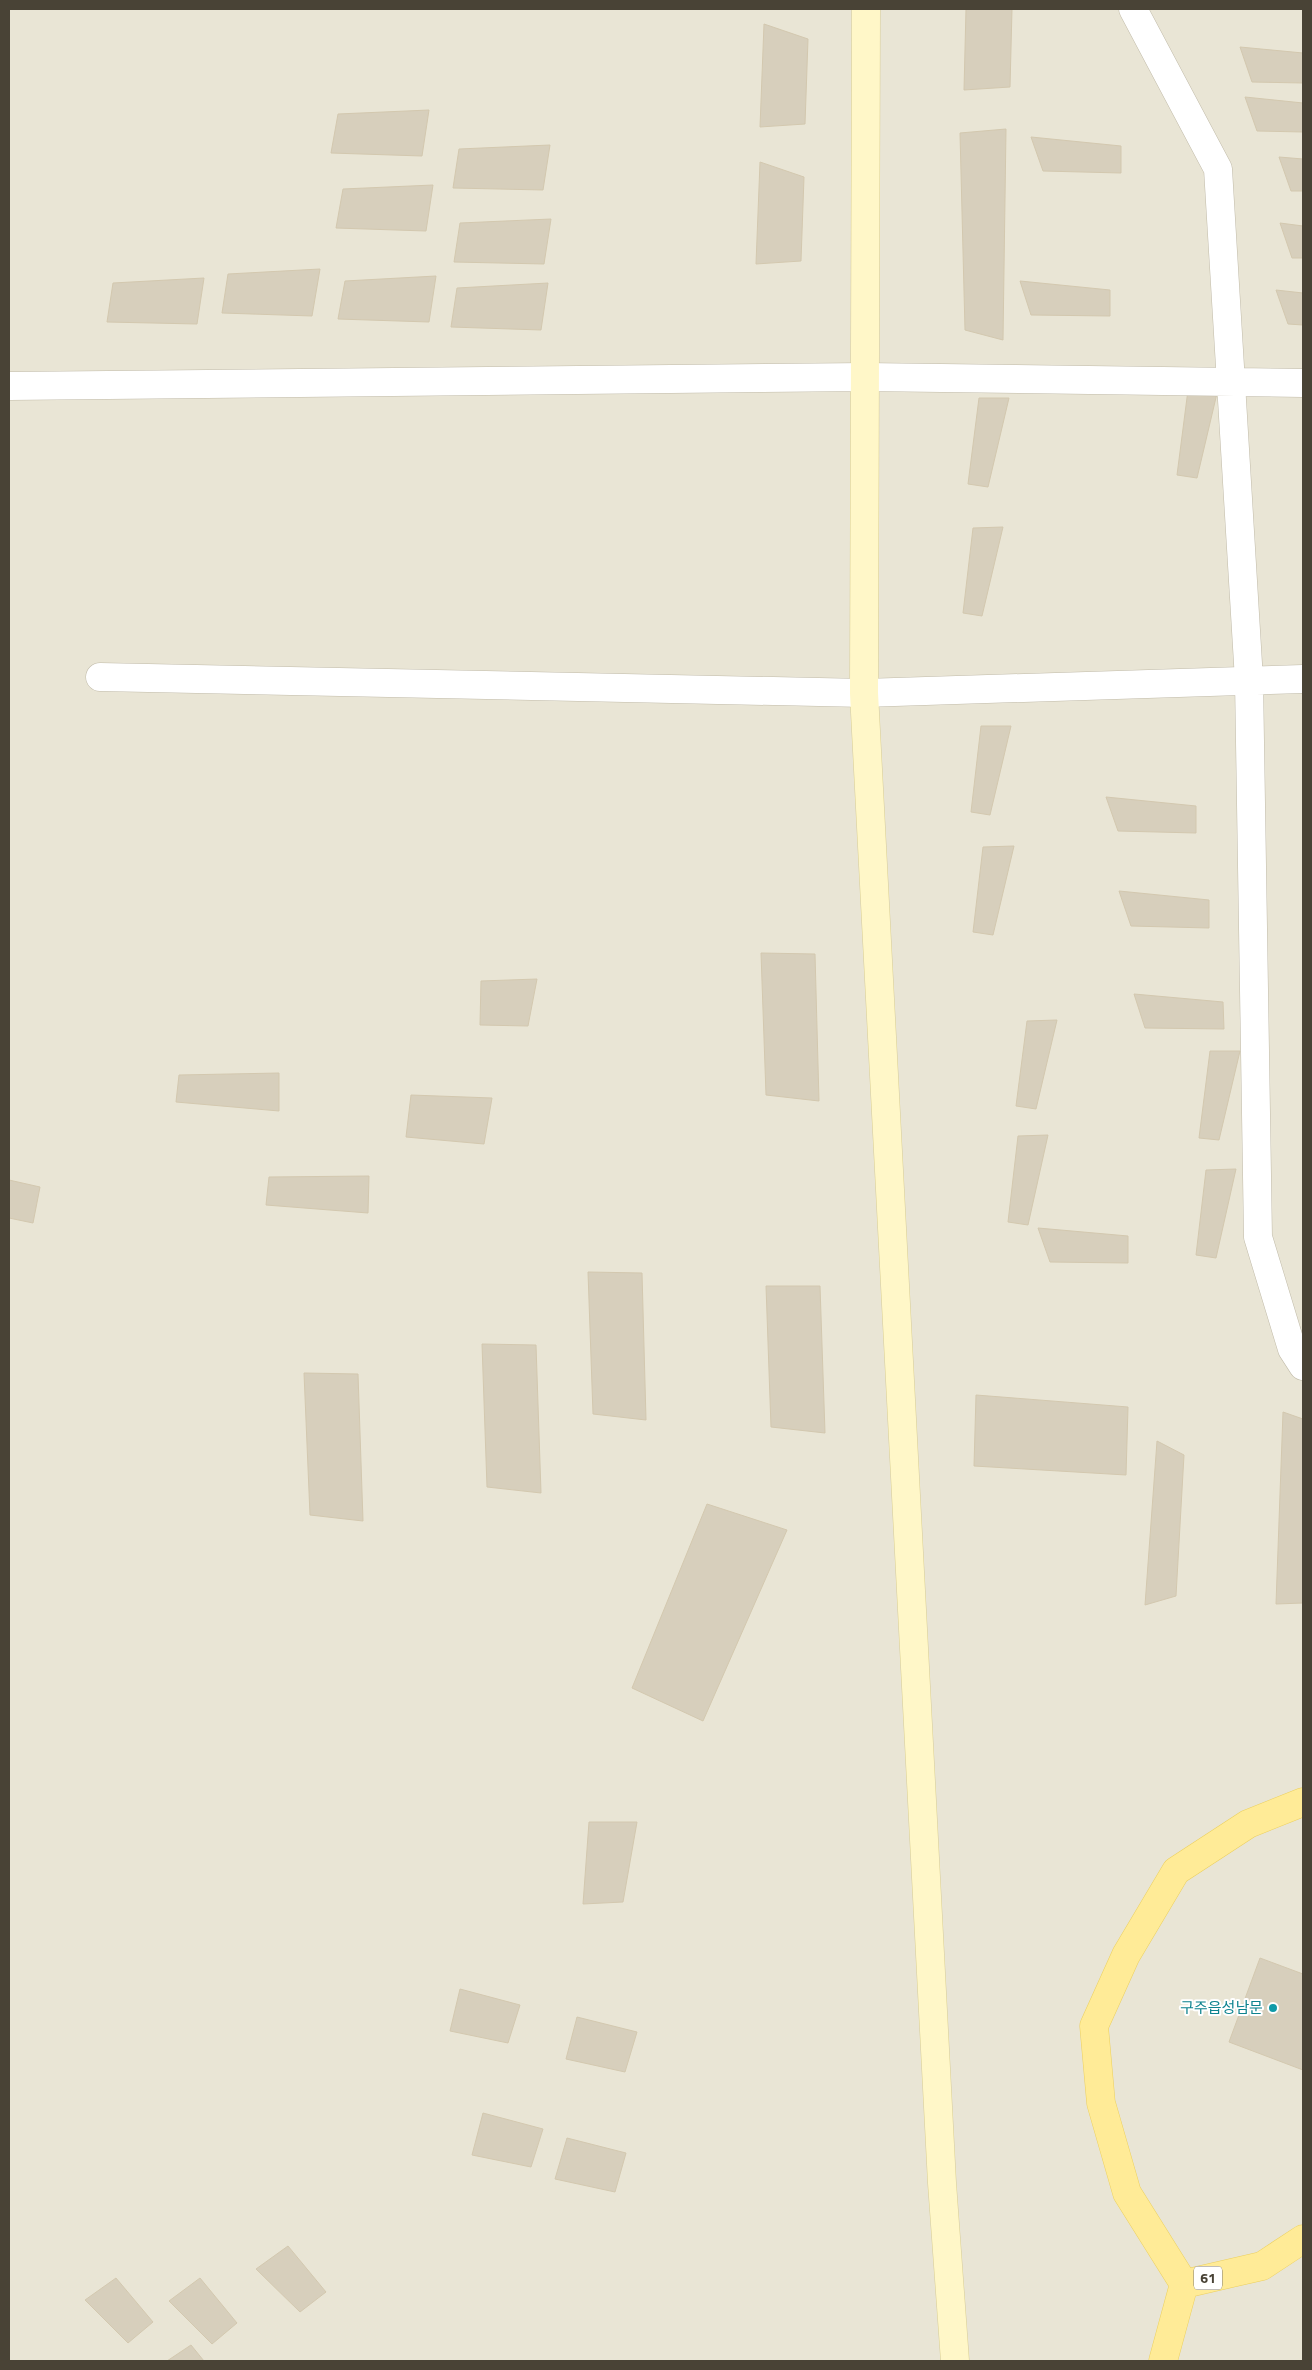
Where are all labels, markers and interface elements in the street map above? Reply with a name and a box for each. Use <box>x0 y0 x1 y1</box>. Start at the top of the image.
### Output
place label: 구주읍성남문 <box>1180 1996 1263 2019</box>
marker: 구주읍성남문 <box>1267 2002 1279 2014</box>
road number: 61 <box>1194 2266 1222 2290</box>

